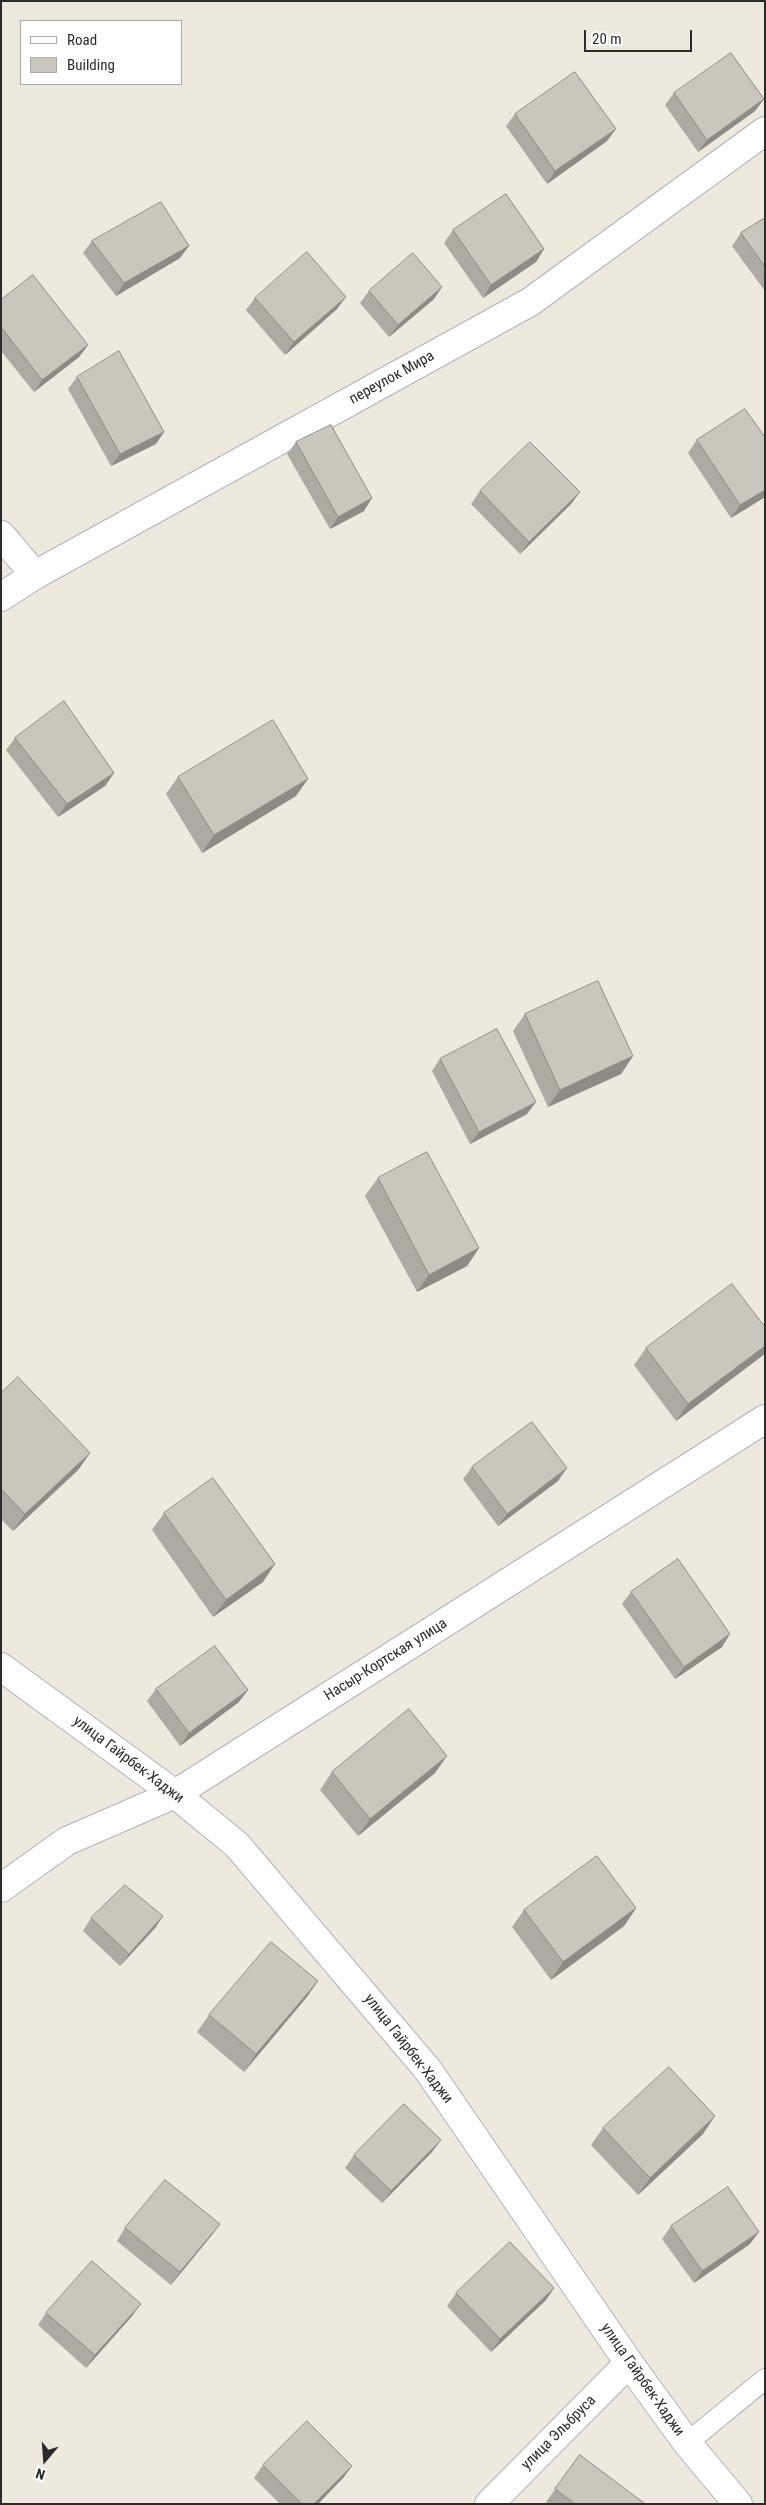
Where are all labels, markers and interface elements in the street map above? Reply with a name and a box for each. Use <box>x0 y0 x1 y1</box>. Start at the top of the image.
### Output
legend <box>20 20 182 85</box>
scale bar <box>586 20 694 52</box>
text: 20 m <box>592 30 622 48</box>
text: Road <box>67 31 97 49</box>
text: Building <box>67 56 115 74</box>
street label: переулок Мира <box>346 347 438 409</box>
street label: Насыр-Кортская улица <box>321 1615 451 1705</box>
street label: улица Гайрбек-Хаджи <box>69 1712 187 1808</box>
street label: улица Гайрбек-Хаджи <box>360 1991 456 2107</box>
street label: улица Гайрбек-Хаджи <box>596 2320 688 2440</box>
street label: улица Эльбруса <box>518 2392 600 2474</box>
north arrow <box>20 2435 70 2485</box>
text: N <box>34 2465 47 2483</box>

